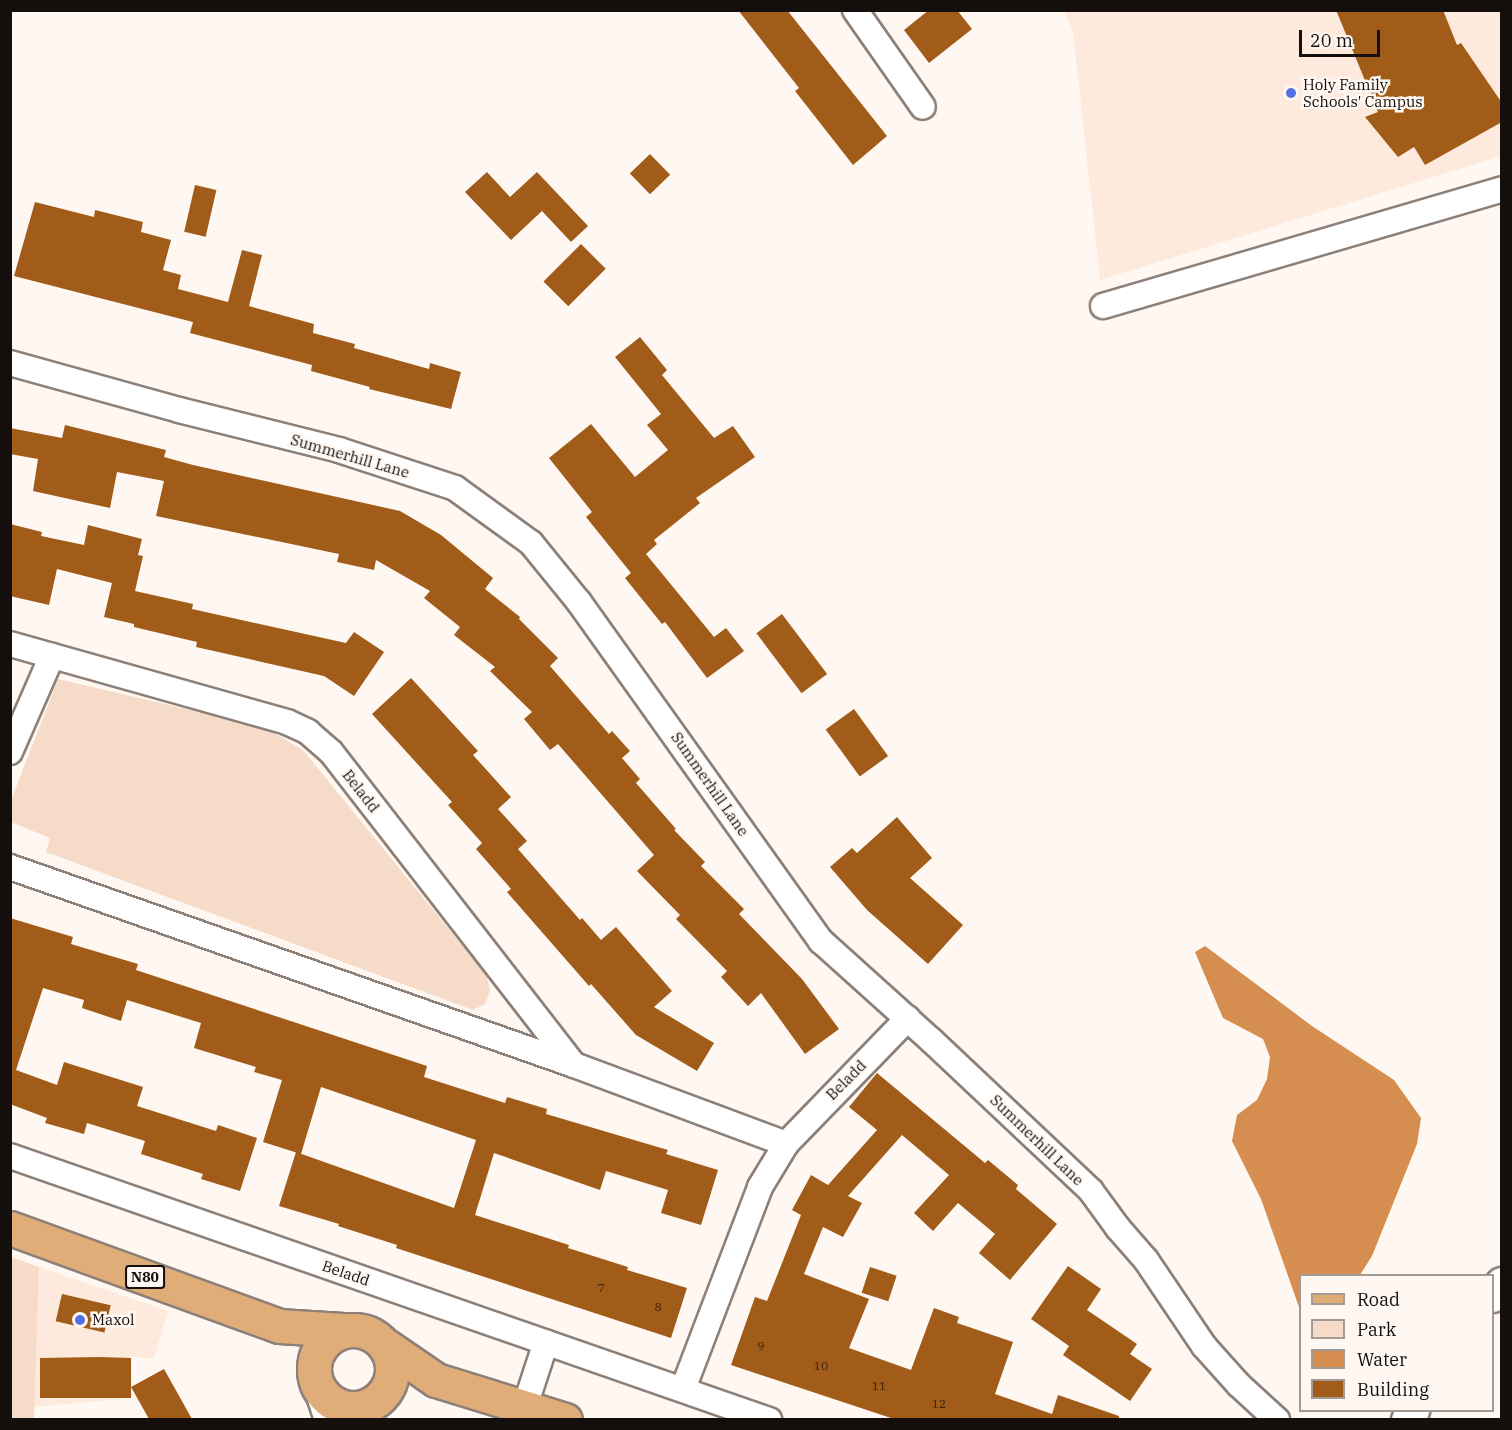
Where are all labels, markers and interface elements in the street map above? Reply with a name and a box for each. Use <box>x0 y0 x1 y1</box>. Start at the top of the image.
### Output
scale bar <box>1302 18 1383 56</box>
text: 20 m <box>1310 29 1353 52</box>
place label: Holy Family Schools' Campus <box>1303 75 1423 110</box>
marker: Holy Family Schools' Campus <box>1284 86 1298 100</box>
street label: Summerhill Lane <box>289 430 411 482</box>
street label: Summerhill Lane <box>667 729 753 839</box>
street label: Beladd <box>339 766 383 816</box>
street label: Beladd <box>822 1056 870 1104</box>
street label: Summerhill Lane <box>987 1091 1087 1189</box>
street label: Beladd <box>320 1257 372 1289</box>
road number: N80 <box>124 1266 166 1288</box>
legend <box>1299 1274 1494 1412</box>
house number: 7 <box>597 1281 605 1295</box>
text: Road <box>1357 1288 1400 1311</box>
house number: 8 <box>654 1300 662 1314</box>
place label: Maxol <box>92 1311 134 1329</box>
marker: Maxol <box>73 1313 87 1327</box>
text: Park <box>1357 1318 1396 1341</box>
house number: 9 <box>757 1339 765 1353</box>
text: Water <box>1357 1348 1407 1371</box>
house number: 10 <box>814 1359 828 1373</box>
text: Building <box>1357 1378 1429 1401</box>
house number: 11 <box>872 1379 886 1393</box>
house number: 12 <box>932 1397 946 1411</box>

